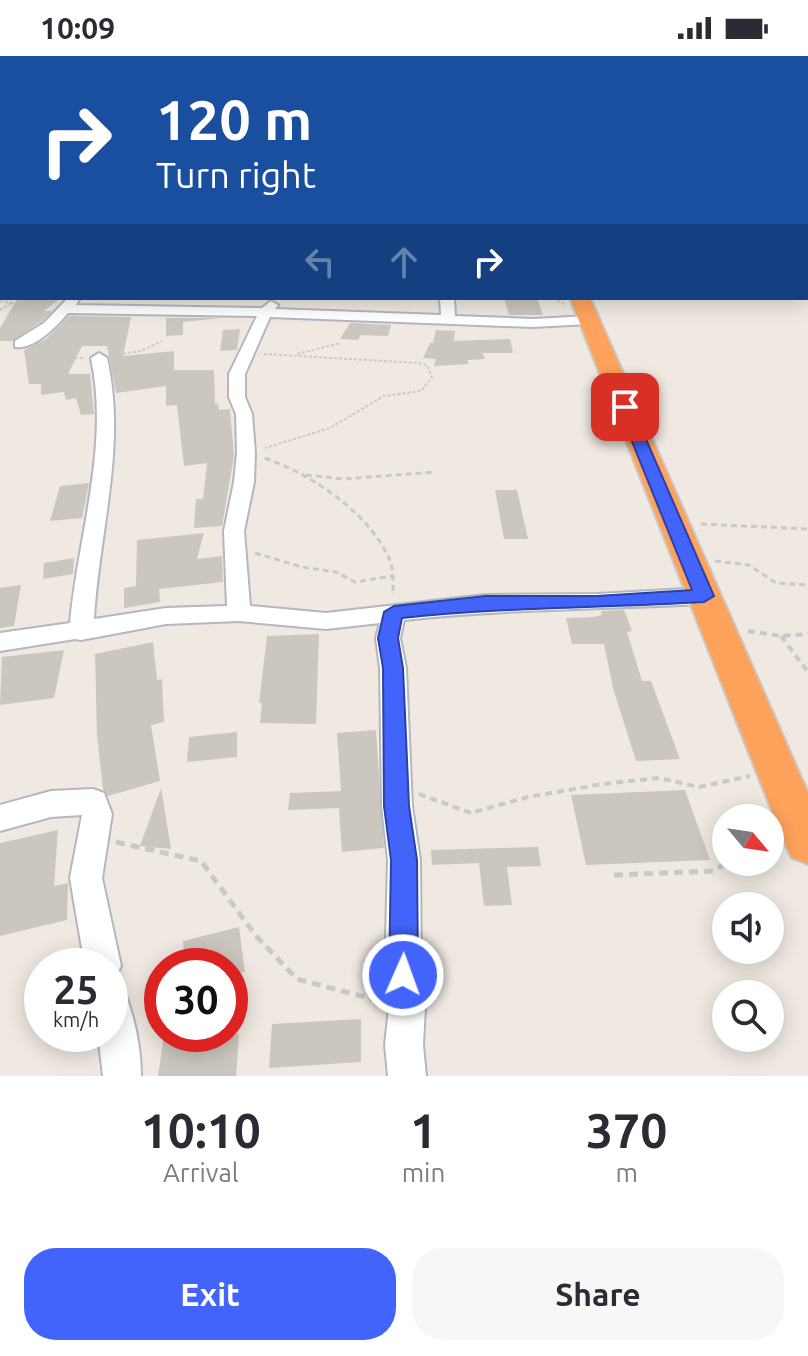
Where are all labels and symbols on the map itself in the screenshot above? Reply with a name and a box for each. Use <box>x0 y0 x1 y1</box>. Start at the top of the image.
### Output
pin <box>591 373 659 441</box>
north arrow <box>712 804 784 876</box>
position arrow <box>361 933 445 1017</box>
speed limit sign: 30 <box>144 948 248 1052</box>

